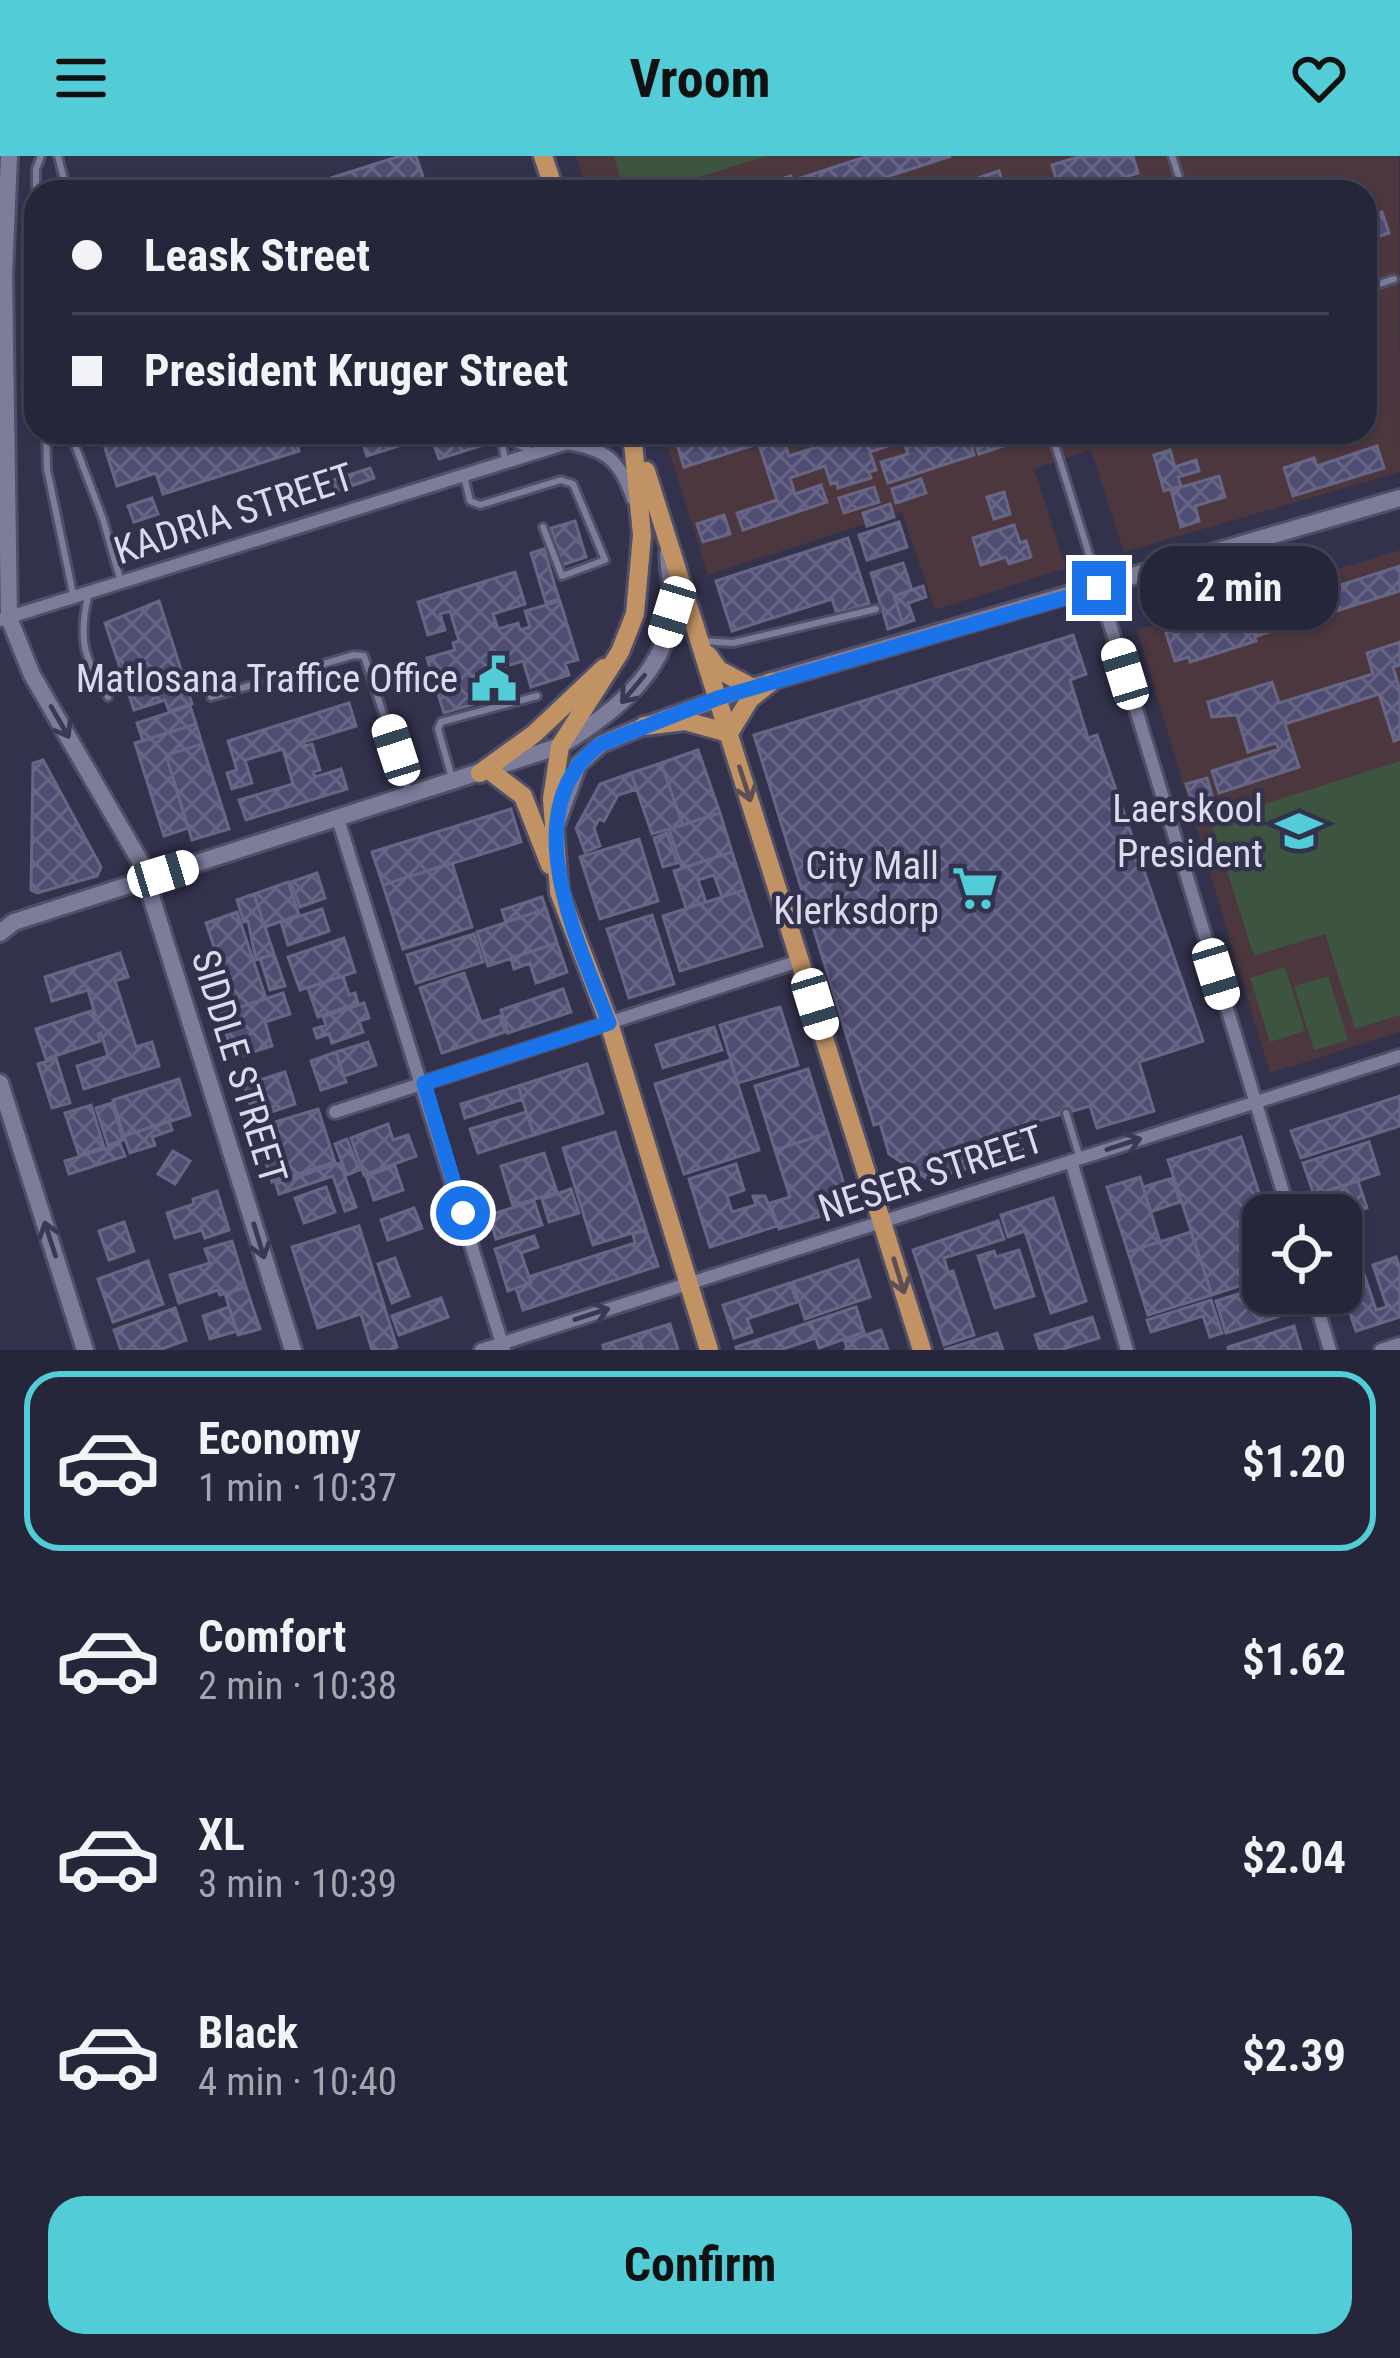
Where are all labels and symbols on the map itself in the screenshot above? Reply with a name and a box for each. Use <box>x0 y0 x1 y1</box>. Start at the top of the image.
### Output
street label: KADRIA STREET <box>109 454 359 574</box>
callout: 2 min <box>1141 546 1339 630</box>
route end <box>1072 561 1126 615</box>
car <box>644 572 700 652</box>
car <box>1097 634 1153 714</box>
public building icon: Matlosana Traffice Office <box>469 654 519 704</box>
place label: Matlosana Traffice Office <box>76 656 458 702</box>
one-way arrow <box>619 673 647 704</box>
one-way arrow <box>49 704 73 739</box>
car <box>368 710 424 790</box>
one-way arrow <box>736 764 758 802</box>
place label: Laerskool President <box>1112 786 1263 877</box>
school or university icon: Laerskool President <box>1274 806 1324 856</box>
place label: City Mall Klerksdorp <box>773 843 939 934</box>
car <box>123 846 203 902</box>
supermarket icon: City Mall Klerksdorp <box>950 863 1000 913</box>
car <box>1188 934 1244 1014</box>
street label: SIDDLE STREET <box>182 945 296 1189</box>
car <box>787 964 843 1044</box>
street label: NESER STREET <box>813 1116 1049 1232</box>
one-way arrow <box>1104 1132 1142 1154</box>
route start <box>436 1186 490 1240</box>
one-way arrow <box>37 1221 59 1259</box>
one-way arrow <box>249 1221 271 1259</box>
one-way arrow <box>889 1257 911 1295</box>
one-way arrow <box>573 1302 611 1324</box>

